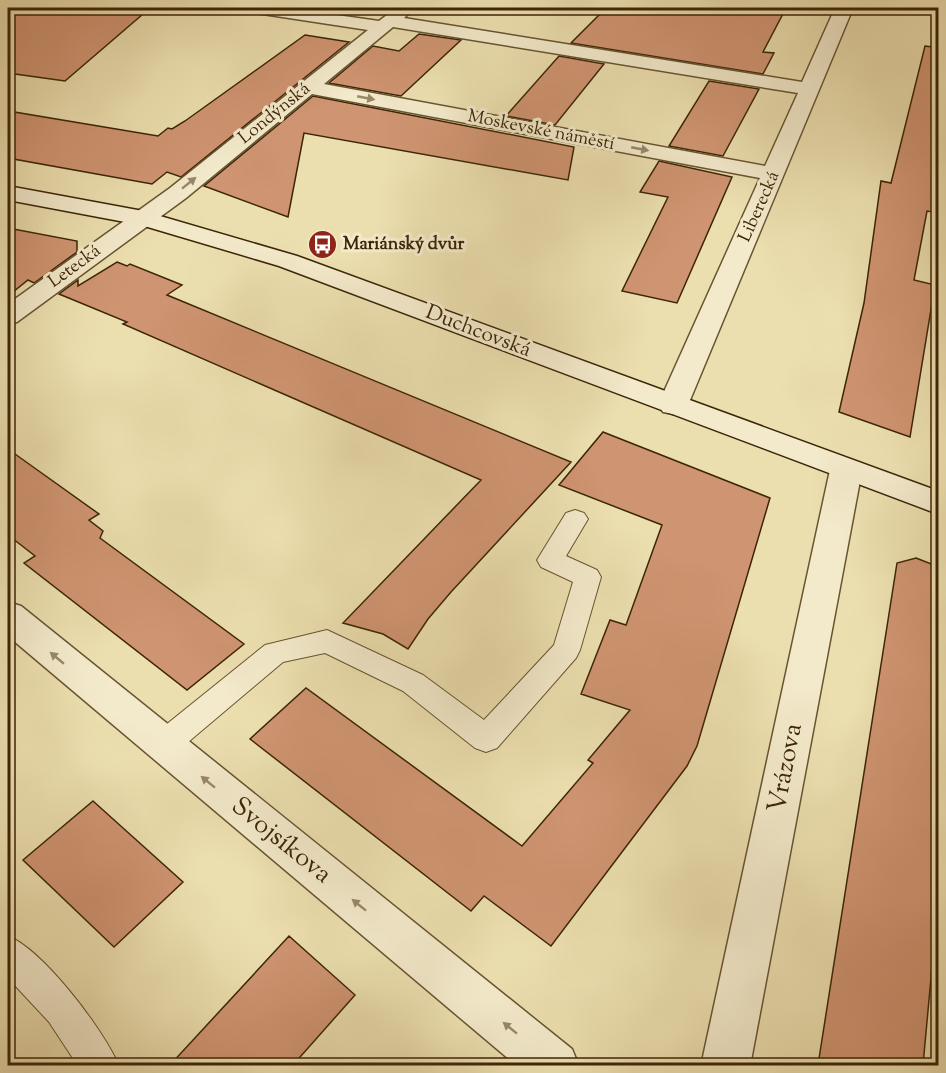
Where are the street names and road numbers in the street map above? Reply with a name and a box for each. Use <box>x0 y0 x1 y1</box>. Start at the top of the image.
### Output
street label: Londýnská <box>233 77 317 151</box>
street label: Moskevské náměstí <box>465 104 617 158</box>
street label: Liberecká <box>733 167 787 247</box>
street label: Letecká <box>43 239 107 295</box>
street label: Duchcovská <box>421 298 535 366</box>
street label: Vrázova <box>759 720 813 816</box>
street label: Svojsíkova <box>223 789 339 893</box>

